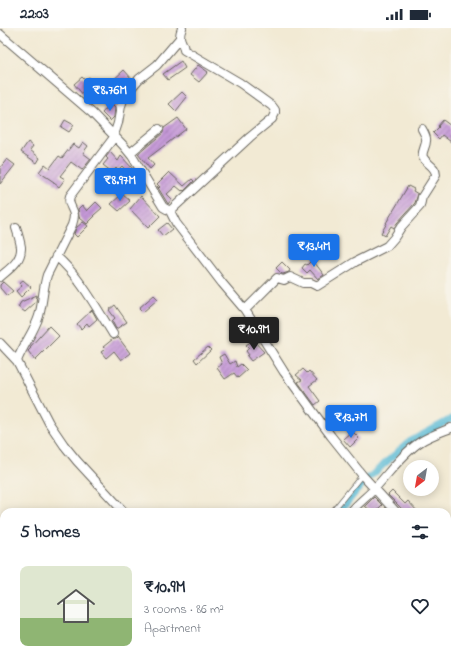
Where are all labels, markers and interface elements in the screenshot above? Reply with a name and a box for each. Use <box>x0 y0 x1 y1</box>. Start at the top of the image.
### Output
text: 22:03 <box>20 3 49 25</box>
pin: ₹8.76M <box>77 78 143 112</box>
text: ₹8.76M <box>93 81 127 100</box>
pin: ₹8.97M <box>87 168 153 202</box>
text: ₹8.97M <box>104 171 136 190</box>
pin: ₹13.4M <box>281 234 347 268</box>
text: ₹13.4M <box>297 237 331 256</box>
pin: ₹10.9M <box>221 317 287 351</box>
text: ₹10.9M <box>238 320 270 339</box>
pin: ₹13.7M <box>318 405 384 439</box>
text: ₹13.7M <box>334 408 368 427</box>
north arrow <box>403 460 439 496</box>
map controls <box>403 460 439 496</box>
text: 5 homes <box>20 520 80 545</box>
icon: filters <box>409 521 431 543</box>
text: ₹10.9M <box>144 575 186 600</box>
icon: home <box>52 582 100 630</box>
icon: heart <box>409 595 431 617</box>
text: 3 rooms · 86 m² <box>144 600 224 619</box>
text: Apartment <box>144 619 201 638</box>

